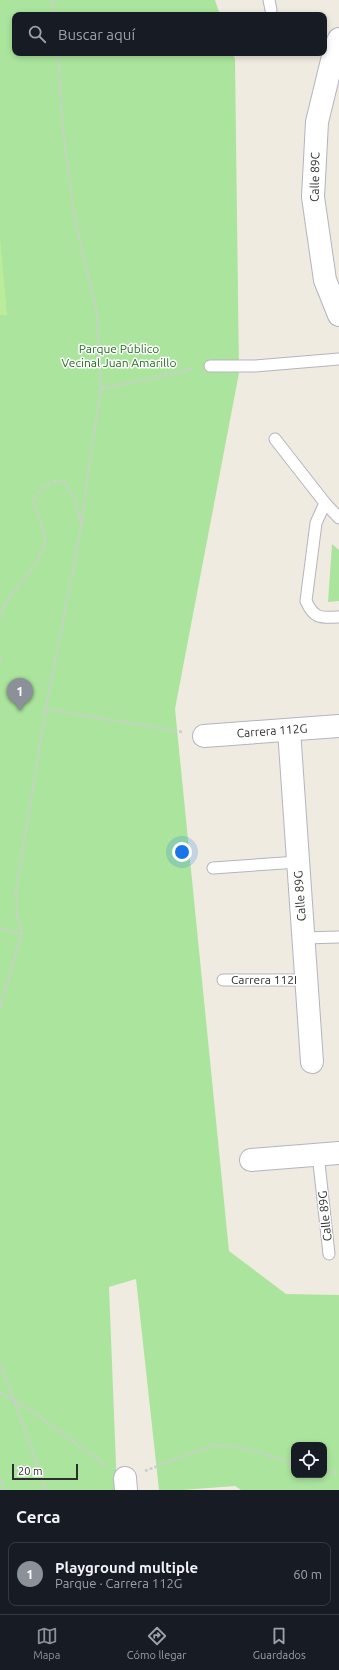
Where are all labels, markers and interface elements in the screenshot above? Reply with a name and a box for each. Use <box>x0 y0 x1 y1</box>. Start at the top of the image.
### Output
search box <box>12 12 327 56</box>
icon: search <box>26 23 48 45</box>
text: Buscar aquí <box>58 26 135 43</box>
street label: Calle 89C <box>308 151 321 202</box>
park label: Parque Público Vecinal Juan Amarillo <box>62 342 176 369</box>
pin: 1 <box>7 678 33 711</box>
street label: Carrera 112G <box>236 722 308 739</box>
your location <box>172 842 192 862</box>
street label: Calle 89G <box>291 870 308 922</box>
street label: Carrera 112I <box>231 973 297 986</box>
street label: Calle 89G <box>315 1190 334 1242</box>
map controls <box>291 1442 327 1478</box>
button: locate <box>291 1442 327 1478</box>
scale bar <box>12 1462 78 1481</box>
text: 20 m <box>18 1465 42 1477</box>
text: Cerca <box>16 1507 61 1526</box>
text: Playground multiple <box>55 1559 198 1576</box>
text: 1 <box>26 1567 34 1581</box>
text: 60 m <box>293 1567 322 1581</box>
text: Parque · Carrera 112G <box>55 1576 182 1590</box>
tab: Mapa <box>33 1625 60 1661</box>
tab: Cómo llegar <box>127 1625 186 1661</box>
tab: Guardados <box>253 1625 306 1661</box>

